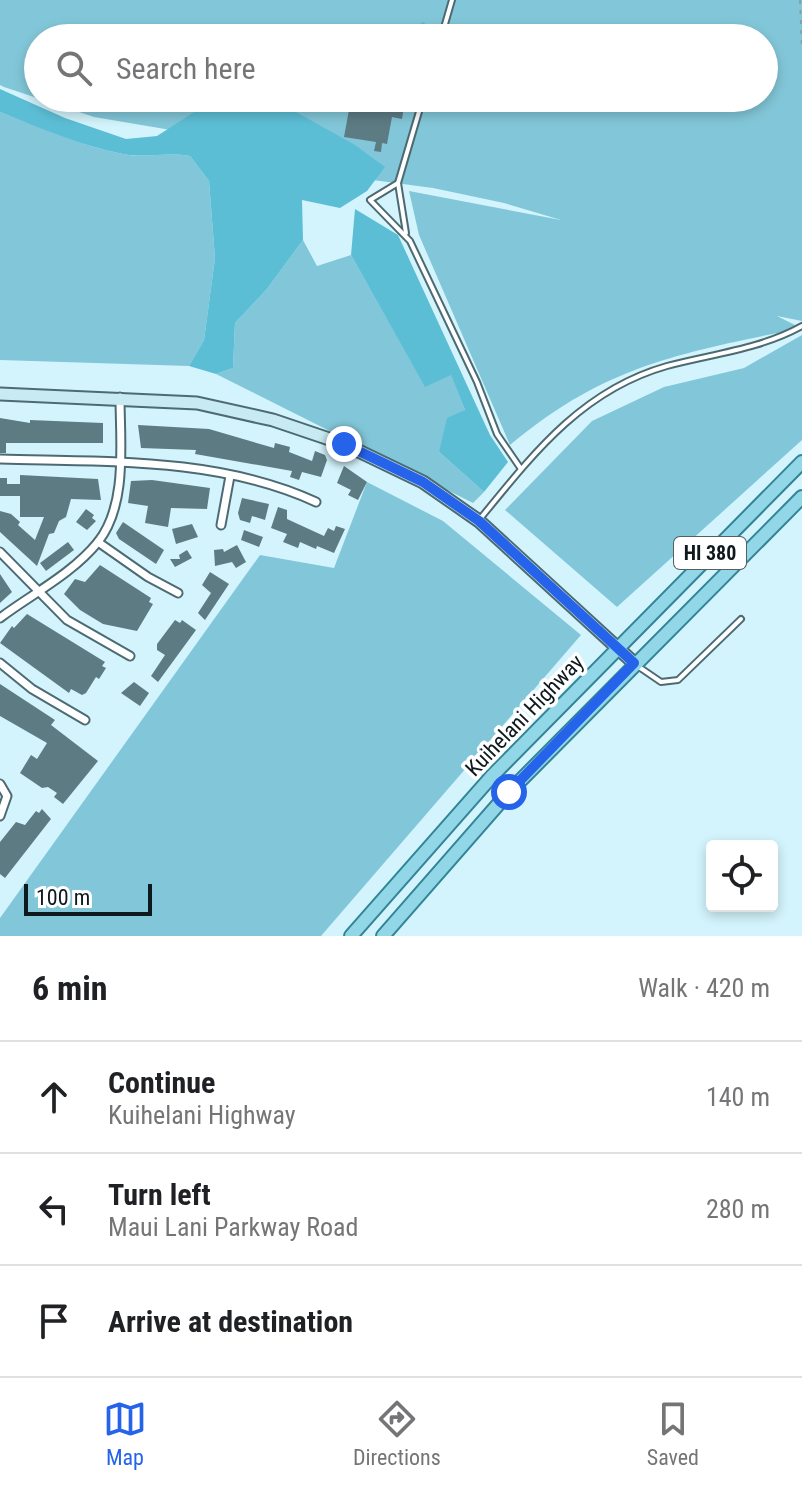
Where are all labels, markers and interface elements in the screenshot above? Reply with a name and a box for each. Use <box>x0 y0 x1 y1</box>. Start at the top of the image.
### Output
search box <box>24 24 778 112</box>
icon: search <box>52 46 96 90</box>
text: Search here <box>116 51 256 86</box>
route end <box>326 426 362 462</box>
road number: HI 380 <box>674 537 746 569</box>
street label: Kuihelani Highway <box>460 650 588 781</box>
route start <box>491 774 527 810</box>
map controls <box>706 840 778 912</box>
button: locate <box>706 840 778 912</box>
scale bar <box>24 880 152 916</box>
text: 100 m <box>36 885 90 910</box>
text: 6 min <box>32 968 108 1008</box>
text: Walk · 420 m <box>638 973 770 1003</box>
text: Continue <box>108 1065 215 1100</box>
icon: ahead <box>32 1075 76 1119</box>
text: 140 m <box>706 1082 770 1112</box>
text: Kuihelani Highway <box>108 1100 296 1130</box>
text: Turn left <box>108 1177 211 1212</box>
icon: left <box>32 1187 76 1231</box>
text: 280 m <box>706 1194 770 1224</box>
text: Maui Lani Parkway Road <box>108 1212 358 1242</box>
icon: arrive <box>32 1299 76 1343</box>
text: Arrive at destination <box>108 1304 353 1339</box>
tab: Map <box>103 1397 147 1470</box>
tab: Directions <box>353 1397 441 1470</box>
tab: Saved <box>647 1397 699 1470</box>

